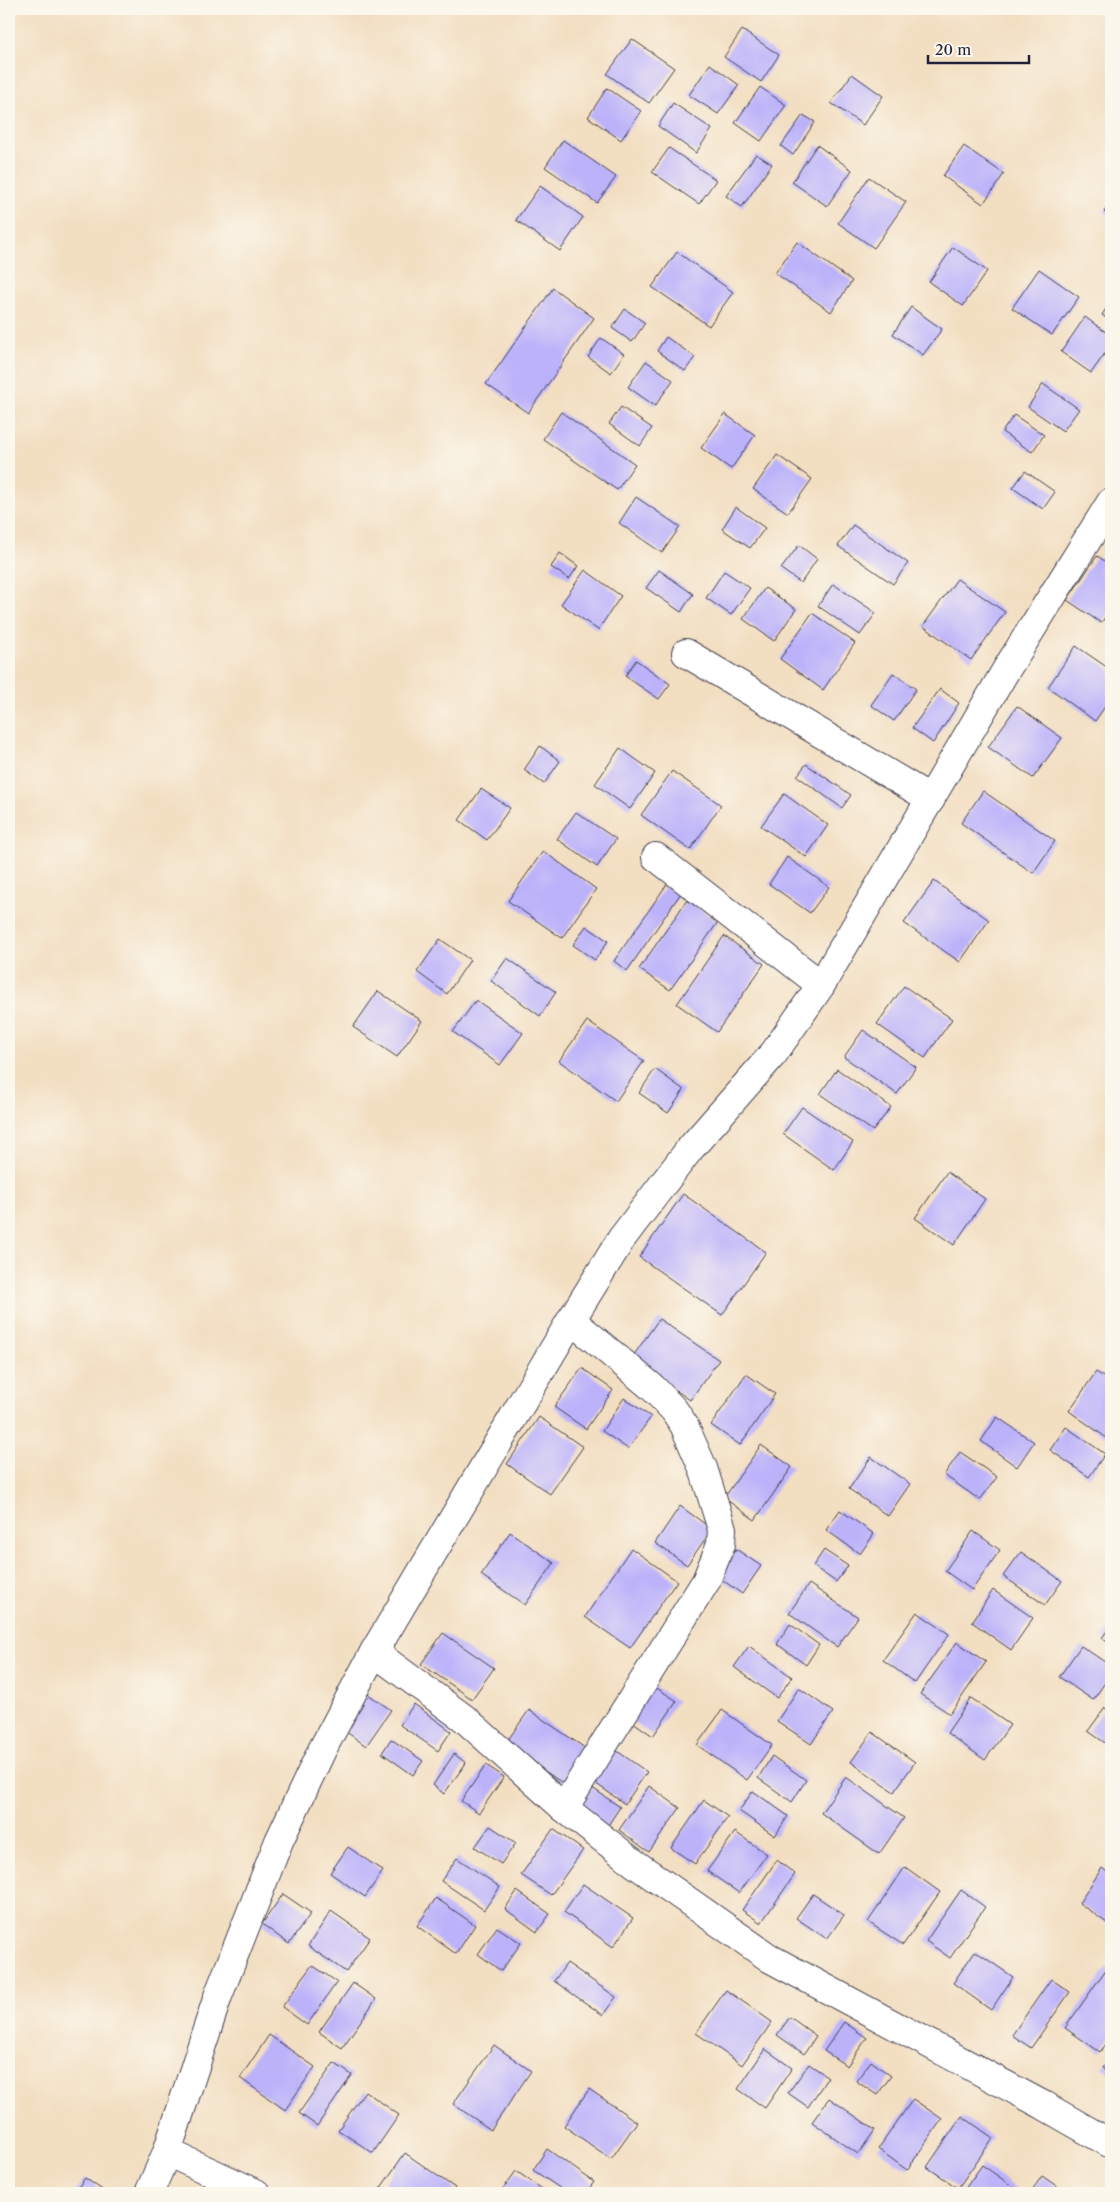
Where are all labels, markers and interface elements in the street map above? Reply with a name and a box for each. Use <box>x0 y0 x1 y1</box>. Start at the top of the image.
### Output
scale bar <box>928 32 1029 64</box>
text: 20 m <box>935 40 971 59</box>

